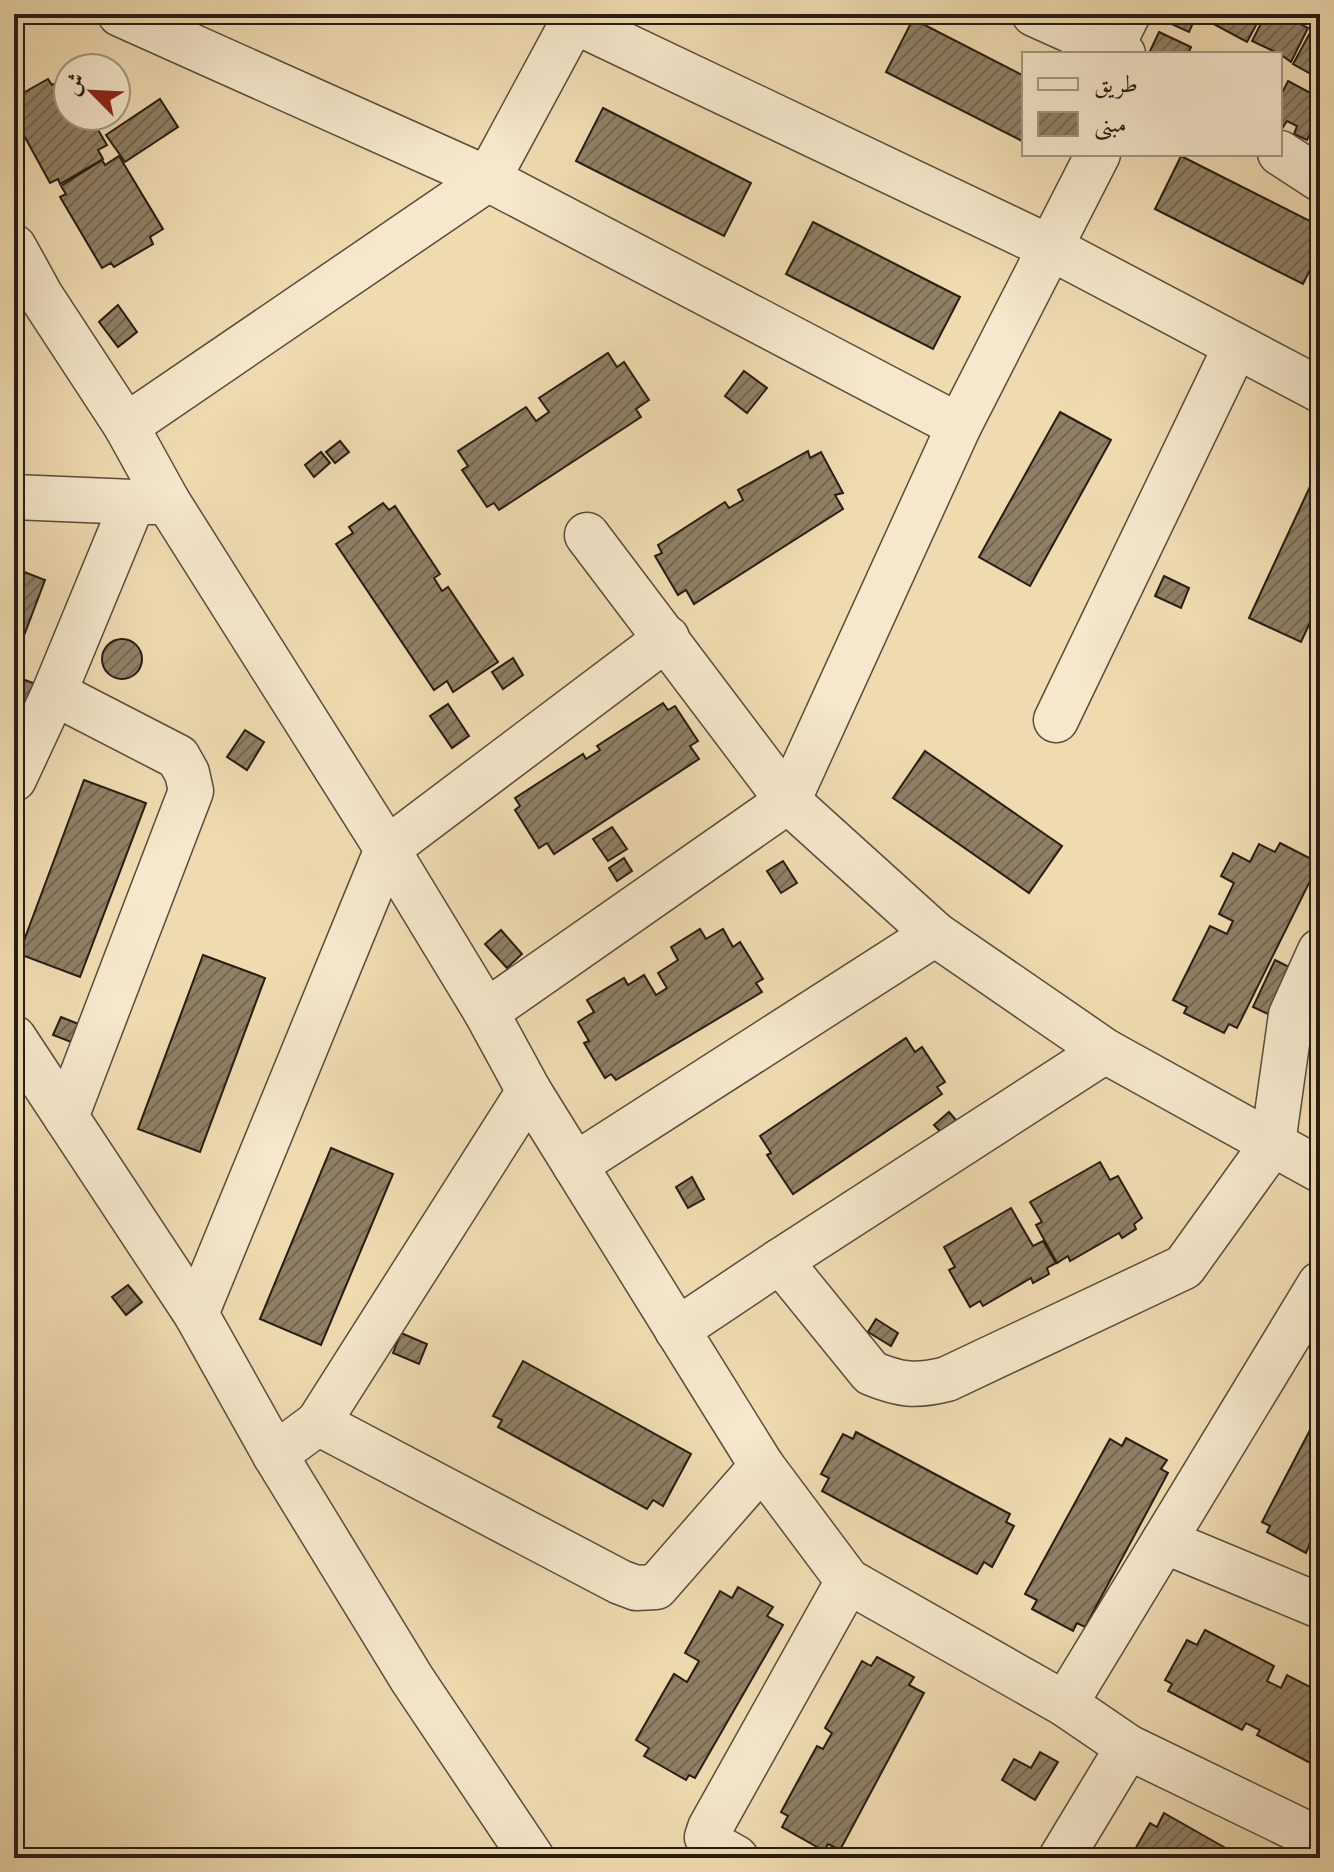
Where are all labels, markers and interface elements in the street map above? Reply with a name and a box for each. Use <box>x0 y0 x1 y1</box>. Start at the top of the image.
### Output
north arrow <box>52 52 132 132</box>
legend <box>1022 52 1282 156</box>
text: ش <box>57 68 93 100</box>
text: طريق <box>1094 68 1138 101</box>
text: مبنى <box>1094 108 1127 141</box>

